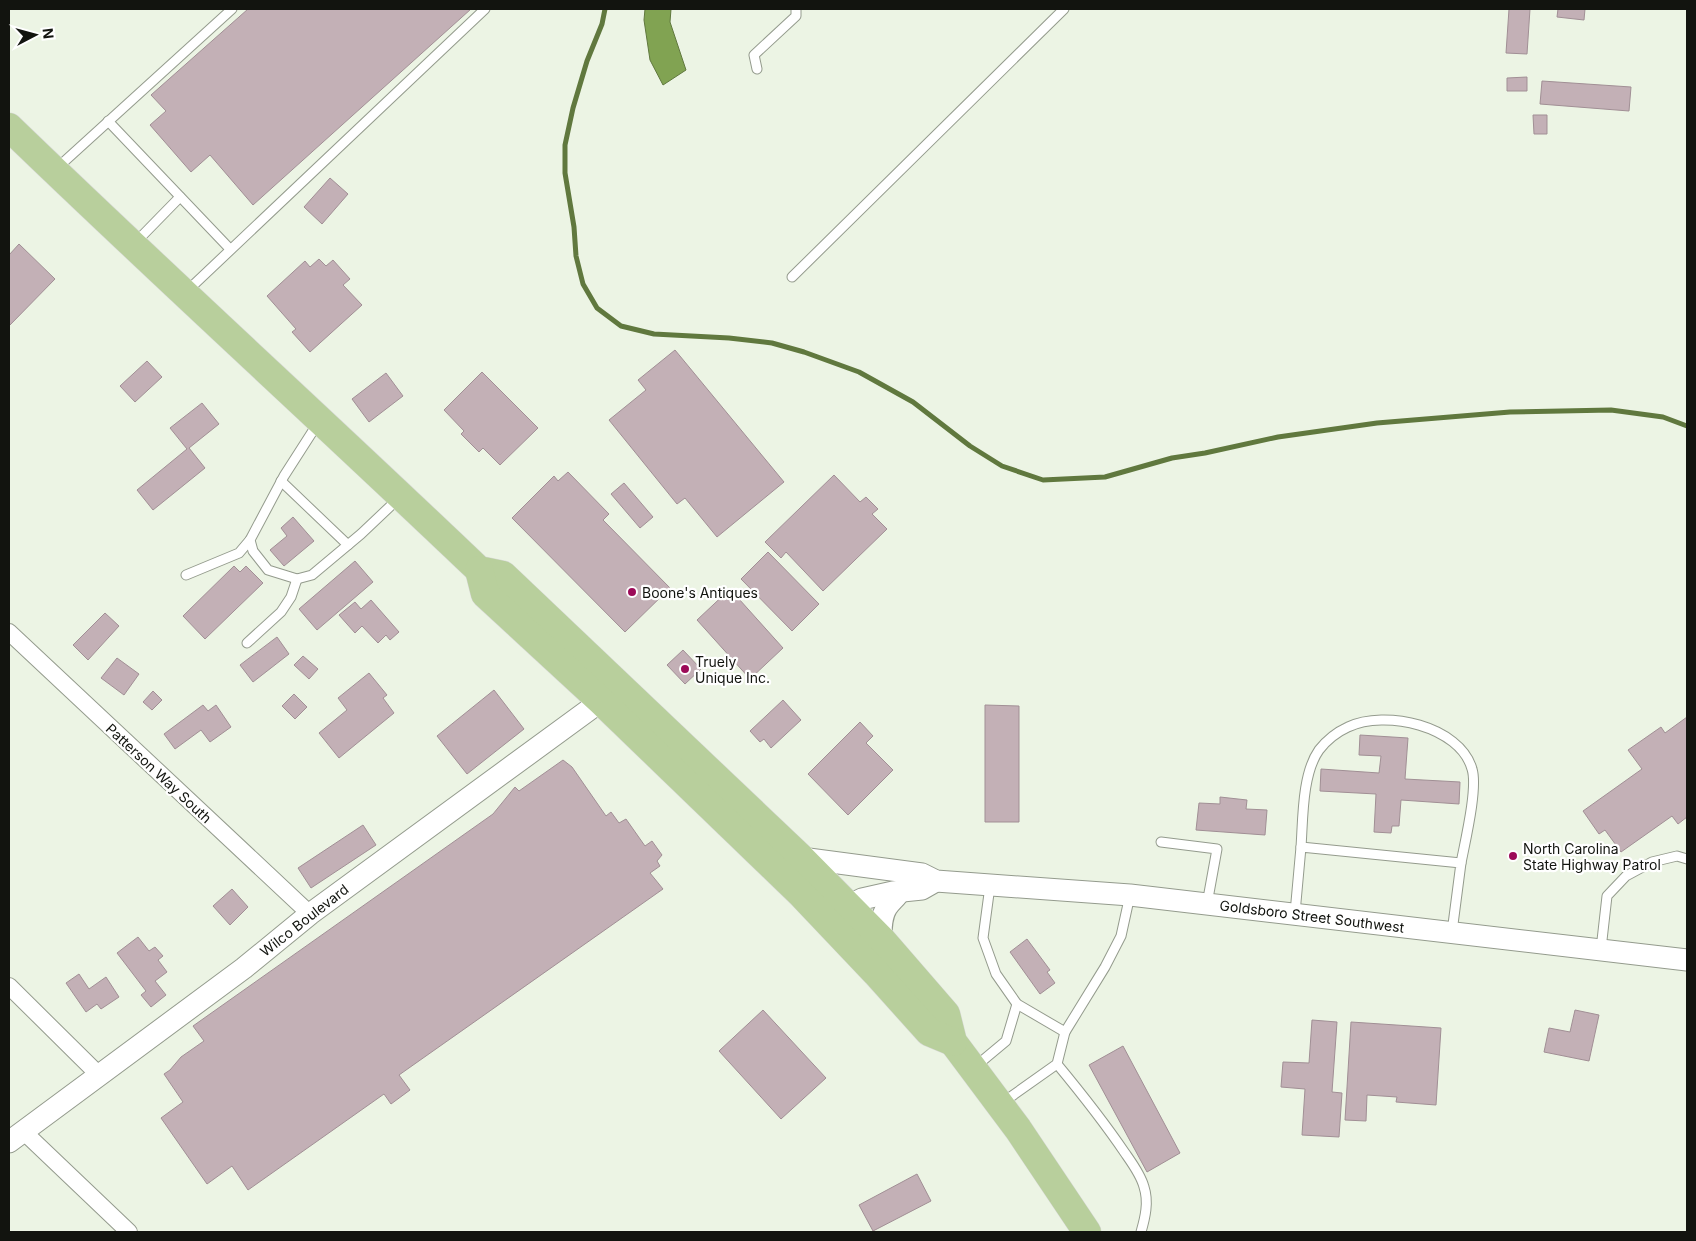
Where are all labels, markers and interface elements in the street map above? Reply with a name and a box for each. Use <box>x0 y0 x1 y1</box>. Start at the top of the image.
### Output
north arrow <box>10 10 60 60</box>
text: N <box>39 27 57 40</box>
place label: Boone's Antiques <box>642 584 758 601</box>
marker: Boone's Antiques <box>626 586 638 598</box>
place label: Truely Unique Inc. <box>695 653 770 686</box>
marker: Truely Unique Inc. <box>679 663 691 675</box>
street label: Patterson Way South <box>103 720 215 826</box>
place label: North Carolina State Highway Patrol <box>1523 840 1661 873</box>
marker: North Carolina State Highway Patrol <box>1507 850 1519 862</box>
street label: Wilco Boulevard <box>256 880 352 960</box>
street label: Goldsboro Street Southwest <box>1219 896 1406 936</box>

